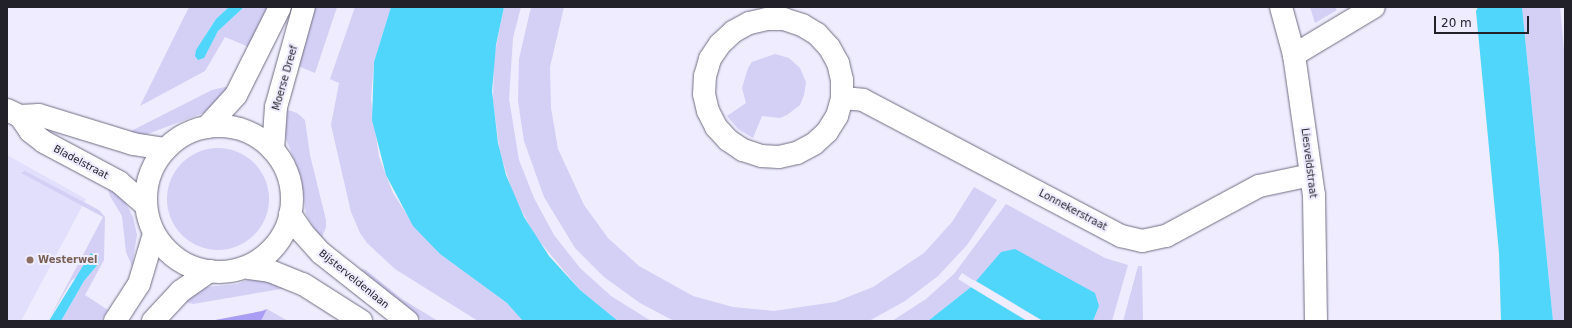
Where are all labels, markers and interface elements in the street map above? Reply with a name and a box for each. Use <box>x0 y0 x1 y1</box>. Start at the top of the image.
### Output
scale bar <box>1436 8 1531 34</box>
text: 20 m <box>1441 16 1472 30</box>
street label: Moerse Dreef <box>270 44 300 112</box>
street label: Liesveldstraat <box>1299 127 1319 199</box>
street label: Bladelstraat <box>51 143 111 181</box>
street label: Lonnekerstraat <box>1037 187 1109 233</box>
street label: Bijsterveldenlaan <box>316 247 392 311</box>
place label: Westerwel <box>38 254 97 266</box>
marker: Westerwel <box>25 255 35 265</box>

